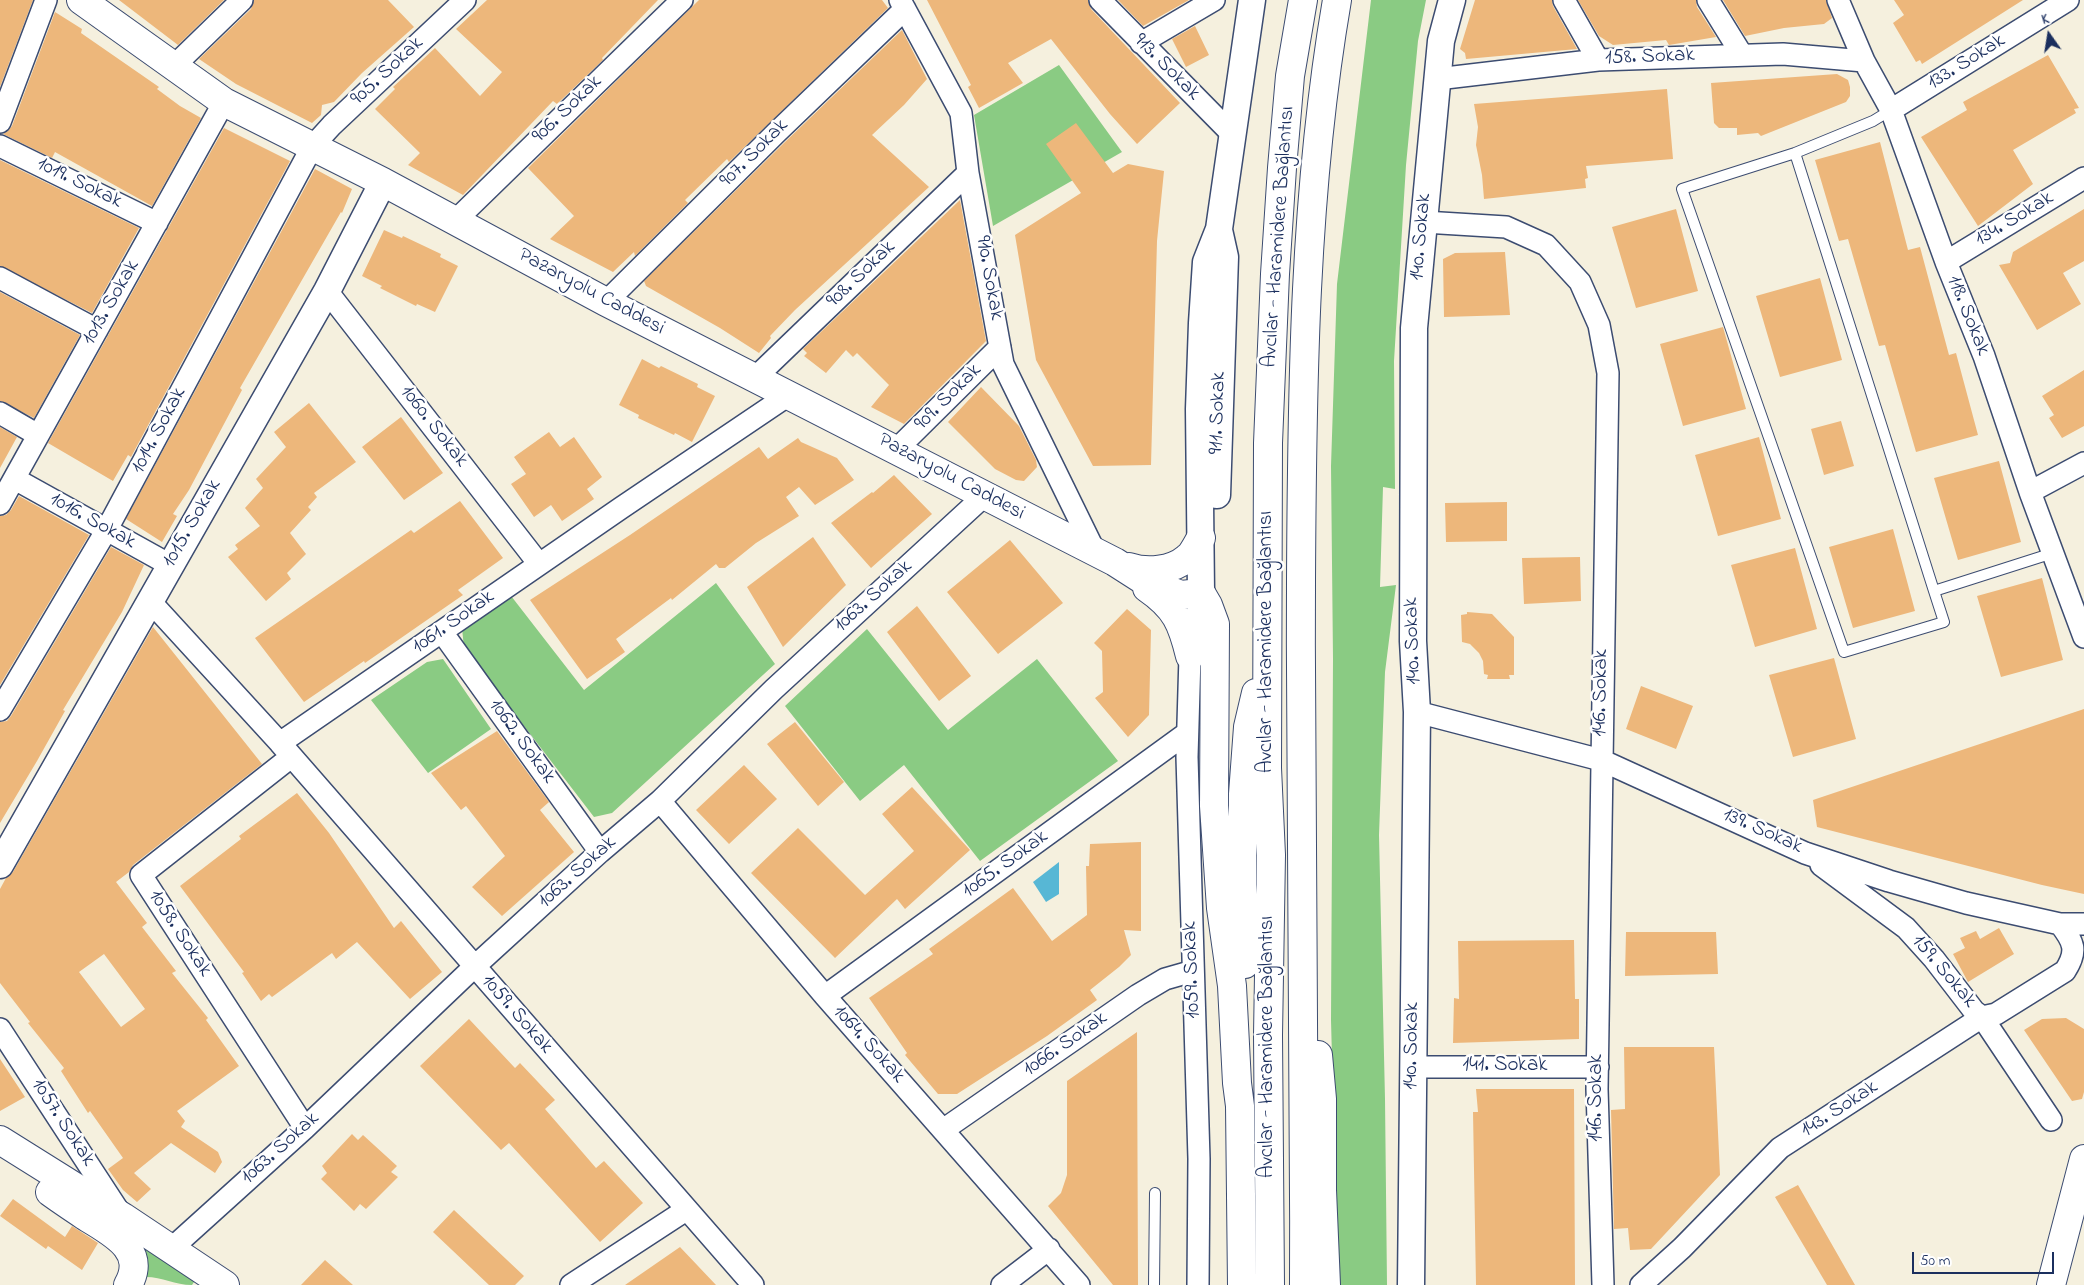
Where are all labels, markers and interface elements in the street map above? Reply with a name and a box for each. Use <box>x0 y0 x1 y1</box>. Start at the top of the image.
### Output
text: K <box>2040 9 2051 31</box>
north arrow <box>2024 10 2074 60</box>
street label: 913. Sokak <box>1127 29 1205 107</box>
street label: 133. Sokak <box>1923 29 2011 97</box>
street label: 905. Sokak <box>346 32 430 112</box>
street label: 158. Sokak <box>1605 44 1695 72</box>
street label: 906. Sokak <box>528 70 608 150</box>
street label: Avcılar - Haramidere Bağlantısı <box>1258 105 1302 369</box>
street label: 907. Sokak <box>715 114 795 194</box>
street label: 1019. Sokak <box>32 153 126 215</box>
street label: 134. Sokak <box>1971 187 2059 253</box>
street label: 140. Sokak <box>1406 192 1438 282</box>
street label: 910. Sokak <box>968 234 1008 322</box>
street label: 908. Sokak <box>822 236 902 314</box>
street label: Pazaryolu Caddesi <box>513 244 669 342</box>
street label: 1013. Sokak <box>78 256 146 350</box>
street label: 118. Sokak <box>1940 272 1994 360</box>
street label: 909. Sokak <box>910 359 988 437</box>
street label: 911. Sokak <box>1205 371 1233 455</box>
street label: 1060. Sokak <box>393 381 473 473</box>
street label: 1014. Sokak <box>127 384 193 478</box>
street label: Pazaryolu Caddesi <box>873 429 1029 527</box>
street label: 1015. Sokak <box>158 475 228 573</box>
street label: 1016. Sokak <box>44 488 140 556</box>
street label: Avcılar - Haramidere Bağlantısı <box>1255 511 1281 773</box>
street label: 1063. Sokak <box>830 555 918 639</box>
street label: 1061. Sokak <box>408 586 500 660</box>
street label: 140. Sokak <box>1400 597 1428 685</box>
street label: 146. Sokak <box>1589 649 1615 737</box>
street label: 1062. Sokak <box>482 695 560 789</box>
street label: 139. Sokak <box>1718 803 1806 861</box>
street label: 1065. Sokak <box>958 825 1054 905</box>
street label: 1063. Sokak <box>534 831 622 915</box>
street label: 1058. Sokak <box>142 886 216 982</box>
street label: Avcılar - Haramidere Bağlantısı <box>1256 916 1282 1178</box>
street label: 1059. Sokak <box>1179 921 1207 1019</box>
street label: 159. Sokak <box>1905 930 1981 1014</box>
street label: 1059. Sokak <box>475 970 557 1060</box>
street label: 1064. Sokak <box>826 1001 910 1089</box>
street label: 140. Sokak <box>1400 1002 1426 1090</box>
street label: 1066. Sokak <box>1019 1007 1113 1083</box>
street label: 141. Sokak <box>1462 1054 1548 1080</box>
street label: 146. Sokak <box>1585 1054 1611 1142</box>
street label: 1057. Sokak <box>24 1074 100 1172</box>
street label: 143. Sokak <box>1797 1076 1883 1144</box>
street label: 1063. Sokak <box>237 1107 325 1191</box>
scale bar <box>1914 1242 2056 1274</box>
text: 50 m <box>1920 1250 1950 1272</box>

